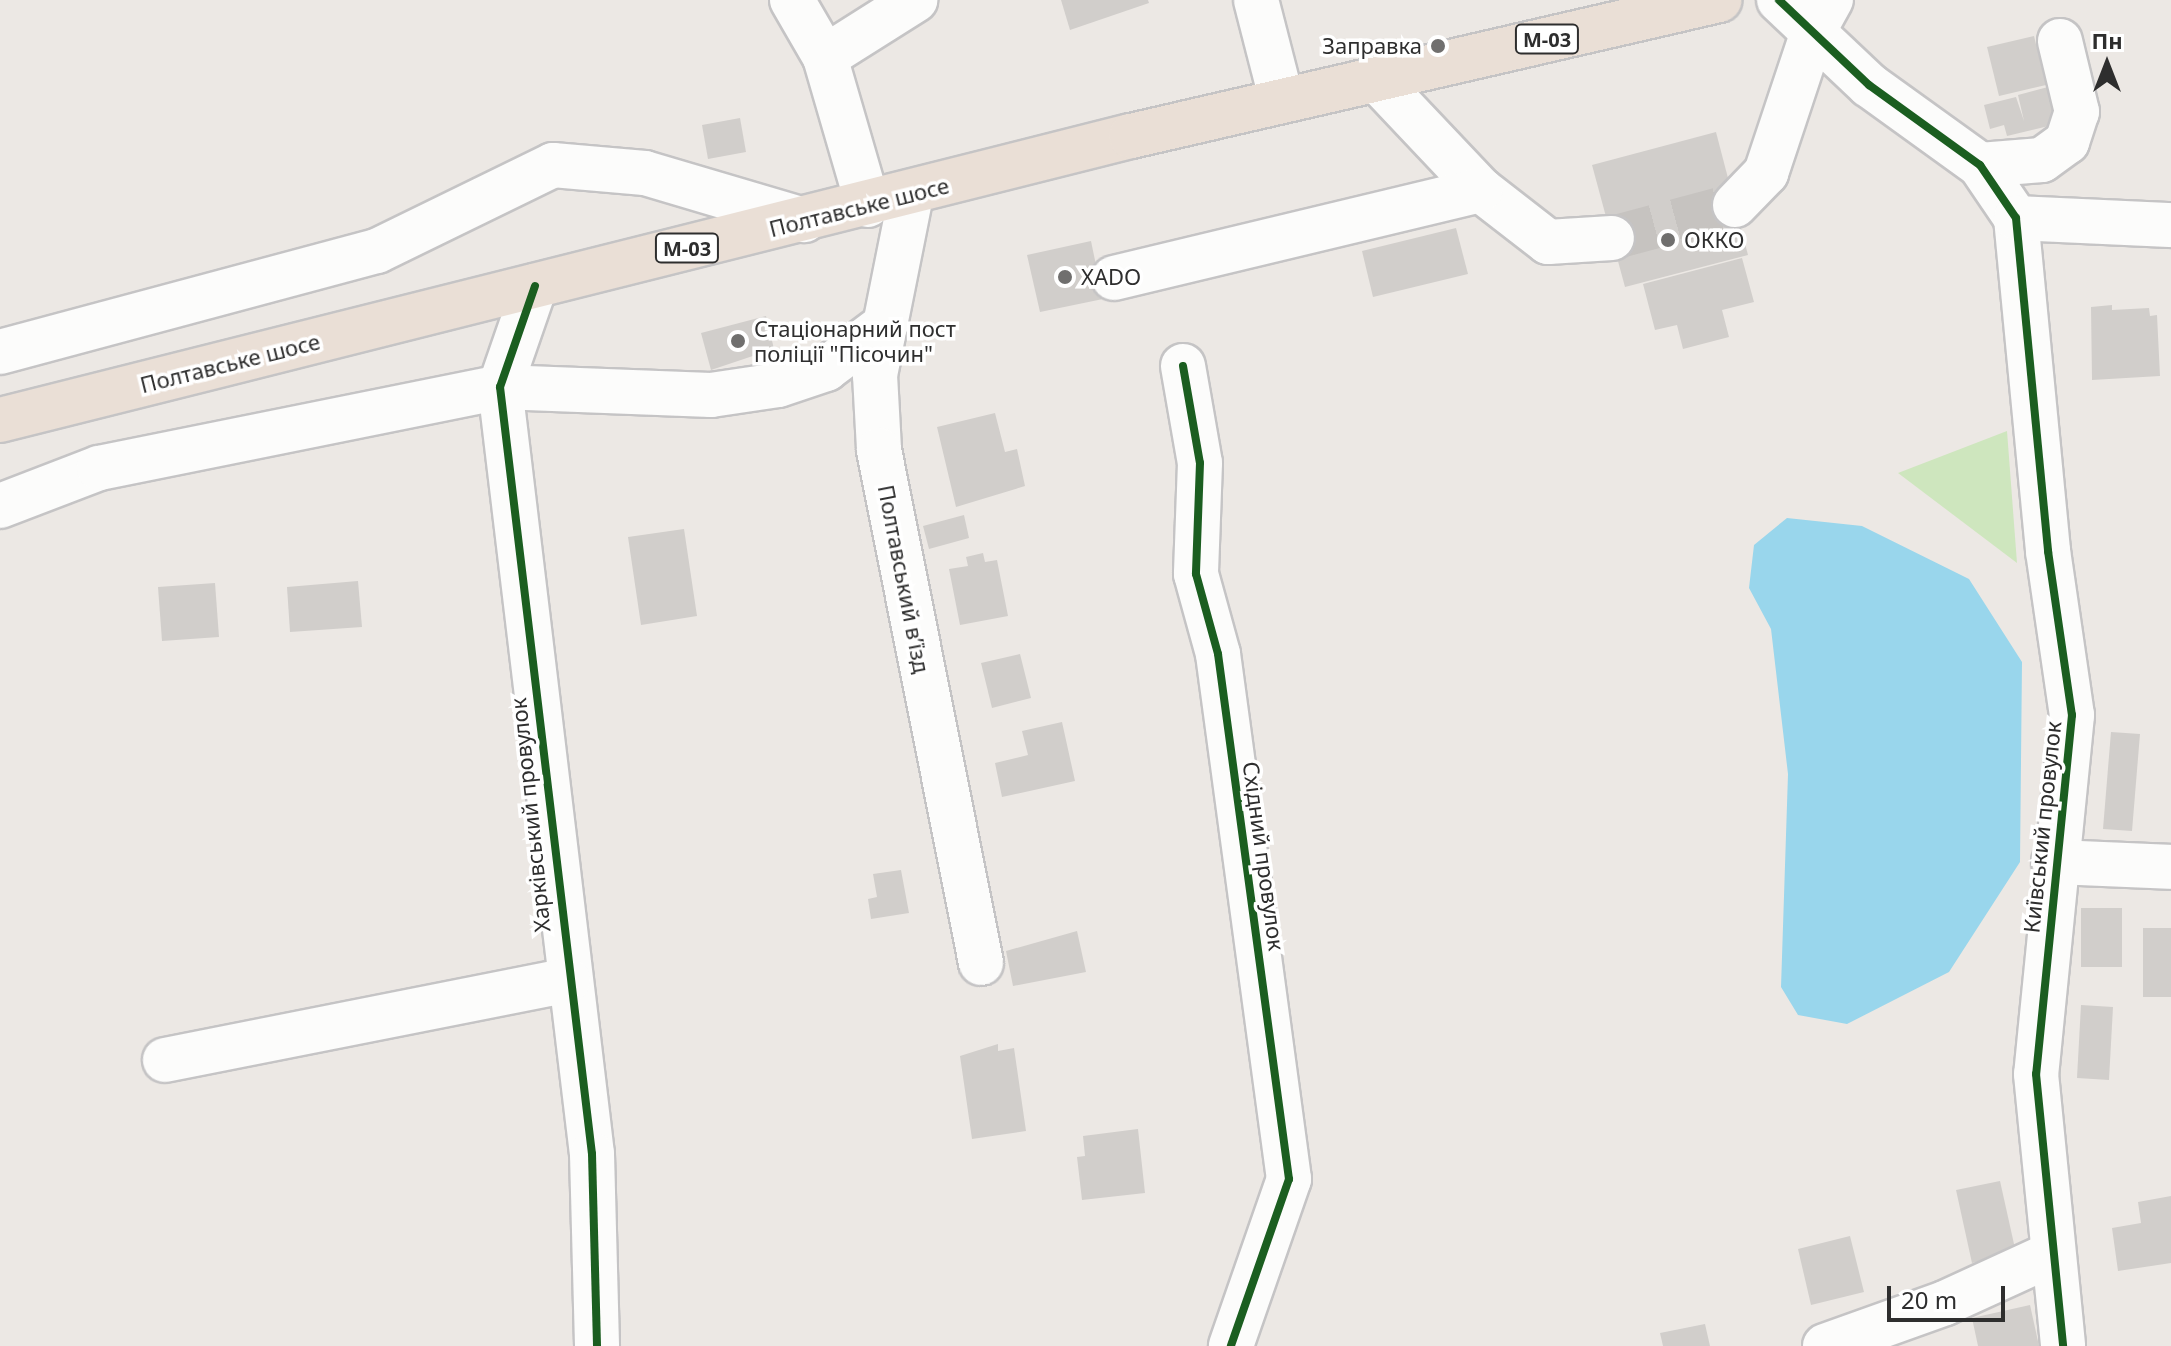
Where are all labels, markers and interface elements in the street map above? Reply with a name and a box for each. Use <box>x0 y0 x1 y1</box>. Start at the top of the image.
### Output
road number: М-03 <box>1513 23 1581 55</box>
north arrow <box>2067 24 2147 104</box>
text: Пн <box>2091 25 2123 55</box>
place label: Заправка <box>1322 33 1422 59</box>
marker: Заправка <box>1429 37 1447 55</box>
street label: Полтавське шосе <box>766 172 952 242</box>
place label: ОККО <box>1684 227 1745 253</box>
marker: ОККО <box>1659 231 1677 249</box>
road number: М-03 <box>653 232 721 264</box>
place label: XADO <box>1081 264 1141 290</box>
marker: XADO <box>1056 268 1074 286</box>
place label: Стаціонарний пост поліції "Пісочин" <box>754 315 956 366</box>
street label: Полтавське шосе <box>137 328 323 398</box>
marker: Стаціонарний пост поліції "Пісочин" <box>729 332 747 350</box>
street label: Полтавський в’їзд <box>873 483 935 675</box>
street label: Харківський провулок <box>505 697 555 933</box>
street label: Київський провулок <box>2018 720 2066 934</box>
street label: Східний провулок <box>1238 760 1290 952</box>
scale bar <box>1891 1270 2009 1320</box>
text: 20 m <box>1901 1283 1957 1316</box>

